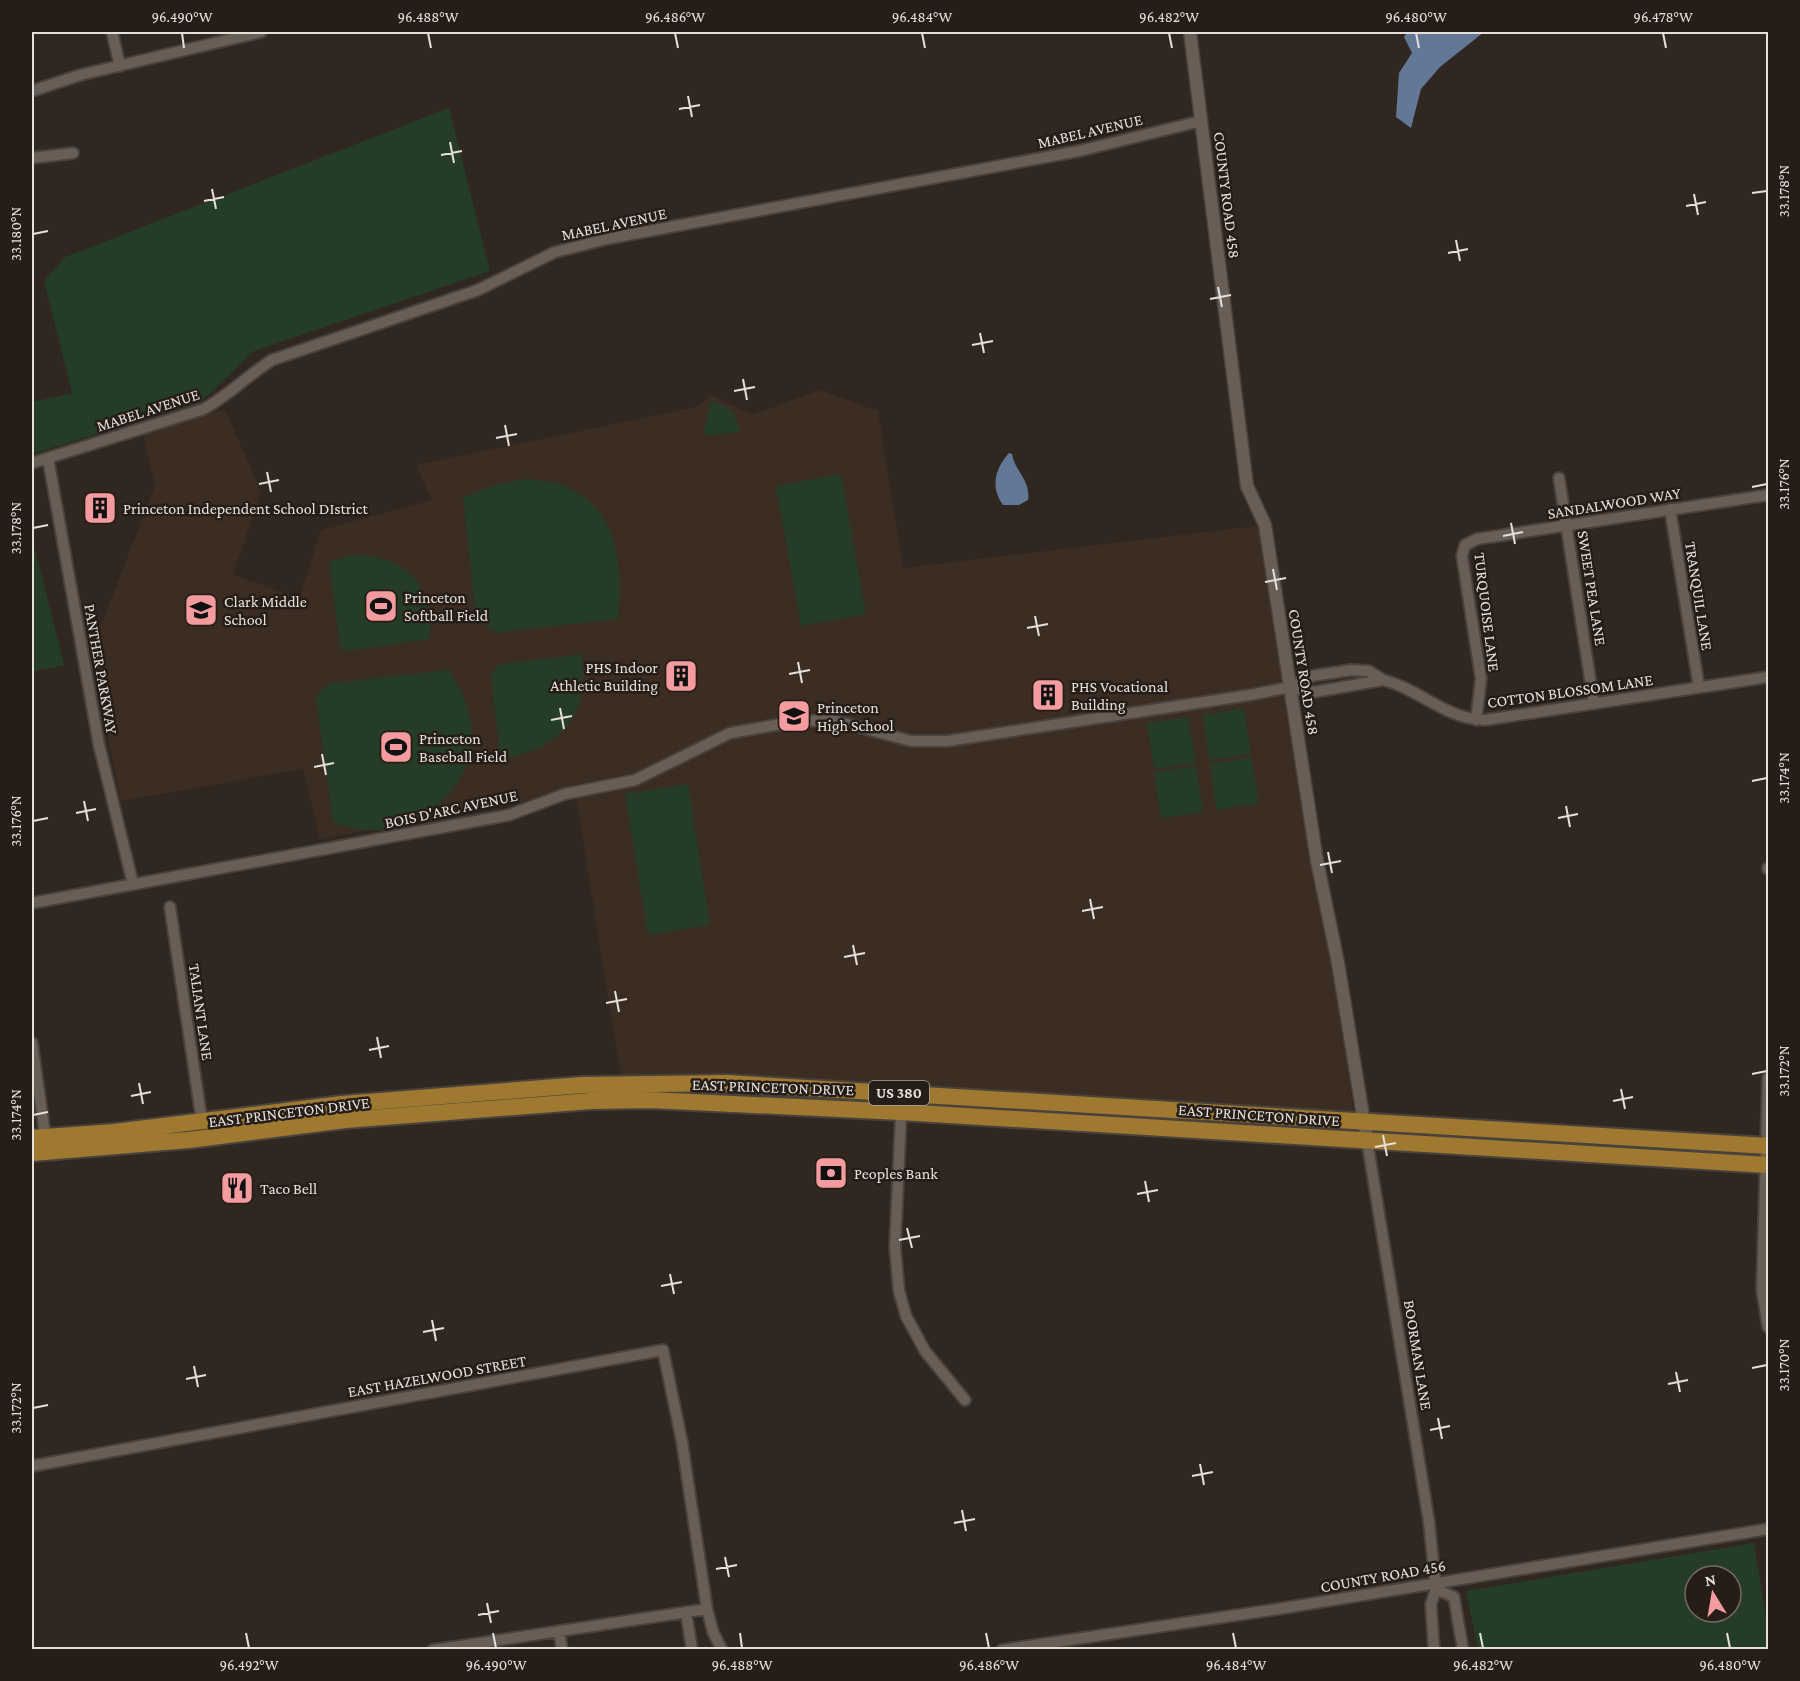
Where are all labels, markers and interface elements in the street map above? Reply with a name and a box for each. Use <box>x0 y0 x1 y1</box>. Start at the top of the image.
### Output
text: 96.490°W <box>152 9 213 25</box>
text: 96.488°W <box>397 9 459 25</box>
text: 96.486°W <box>645 9 705 25</box>
text: 96.484°W <box>892 9 953 25</box>
text: 96.482°W <box>1139 9 1199 25</box>
text: 96.480°W <box>1385 9 1447 25</box>
text: 96.478°W <box>1633 9 1693 25</box>
street label: MABEL AVENUE <box>1036 111 1144 151</box>
street label: COUNTY ROAD 458 <box>1211 131 1243 259</box>
text: 33.178°N <box>1776 165 1792 217</box>
street label: MABEL AVENUE <box>560 204 668 243</box>
text: 33.180°N <box>8 207 24 261</box>
street label: MABEL AVENUE <box>94 385 202 435</box>
text: 33.176°N <box>1776 458 1792 510</box>
street label: SANDALWOOD WAY <box>1546 484 1682 522</box>
building icon: Princeton Independent School DIstrict <box>82 490 118 526</box>
place label: Princeton Independent School DIstrict <box>123 500 368 518</box>
text: 33.178°N <box>8 502 24 554</box>
street label: SWEET PEA LANE <box>1575 529 1610 647</box>
street label: TRANQUIL LANE <box>1682 540 1716 652</box>
street label: TURQUOISE LANE <box>1471 551 1503 673</box>
sports icon: Princeton Softball Field <box>363 588 399 624</box>
place label: Princeton Softball Field <box>404 589 489 624</box>
school or university icon: Clark Middle School <box>183 592 219 628</box>
place label: Clark Middle School <box>224 593 307 628</box>
street label: PANTHER PARKWAY <box>81 603 121 736</box>
street label: COUNTY ROAD 458 <box>1286 608 1322 736</box>
building icon: PHS Indoor Athletic Building <box>663 658 699 694</box>
place label: PHS Indoor Athletic Building <box>550 659 658 695</box>
street label: COTTON BLOSSOM LANE <box>1486 671 1654 711</box>
building icon: PHS Vocational Building <box>1030 677 1066 713</box>
place label: PHS Vocational Building <box>1071 678 1168 714</box>
school or university icon: Princeton High School <box>776 698 812 734</box>
place label: Princeton High School <box>817 699 894 735</box>
sports icon: Princeton Baseball Field <box>378 729 414 765</box>
place label: Princeton Baseball Field <box>419 730 508 765</box>
text: 33.174°N <box>1776 752 1792 804</box>
street label: BOIS D'ARC AVENUE <box>383 787 519 831</box>
text: 33.176°N <box>8 795 24 847</box>
street label: TALIANT LANE <box>186 962 216 1062</box>
text: 33.172°N <box>1776 1045 1792 1097</box>
street label: EAST PRINCETON DRIVE <box>692 1076 855 1098</box>
road number: US 380 <box>869 1081 929 1105</box>
text: 33.174°N <box>8 1089 24 1141</box>
street label: EAST PRINCETON DRIVE <box>207 1094 371 1130</box>
street label: EAST PRINCETON DRIVE <box>1178 1101 1341 1129</box>
bank icon: Peoples Bank <box>813 1155 849 1191</box>
place label: Peoples Bank <box>854 1165 938 1183</box>
restaurant icon: Taco Bell <box>219 1170 255 1206</box>
place label: Taco Bell <box>260 1180 317 1197</box>
street label: BOORMAN LANE <box>1401 1299 1435 1412</box>
text: 33.170°N <box>1776 1338 1792 1391</box>
street label: EAST HAZELWOOD STREET <box>346 1352 528 1400</box>
text: 33.172°N <box>8 1382 24 1434</box>
street label: COUNTY ROAD 456 <box>1319 1557 1447 1595</box>
north arrow <box>1683 1564 1743 1624</box>
text: N <box>1703 1570 1717 1589</box>
text: 96.492°W <box>219 1657 279 1673</box>
text: 96.490°W <box>466 1657 527 1673</box>
text: 96.488°W <box>711 1657 773 1673</box>
text: 96.486°W <box>959 1657 1019 1673</box>
text: 96.484°W <box>1206 1657 1267 1673</box>
text: 96.482°W <box>1453 1657 1513 1673</box>
text: 96.480°W <box>1699 1657 1761 1673</box>

